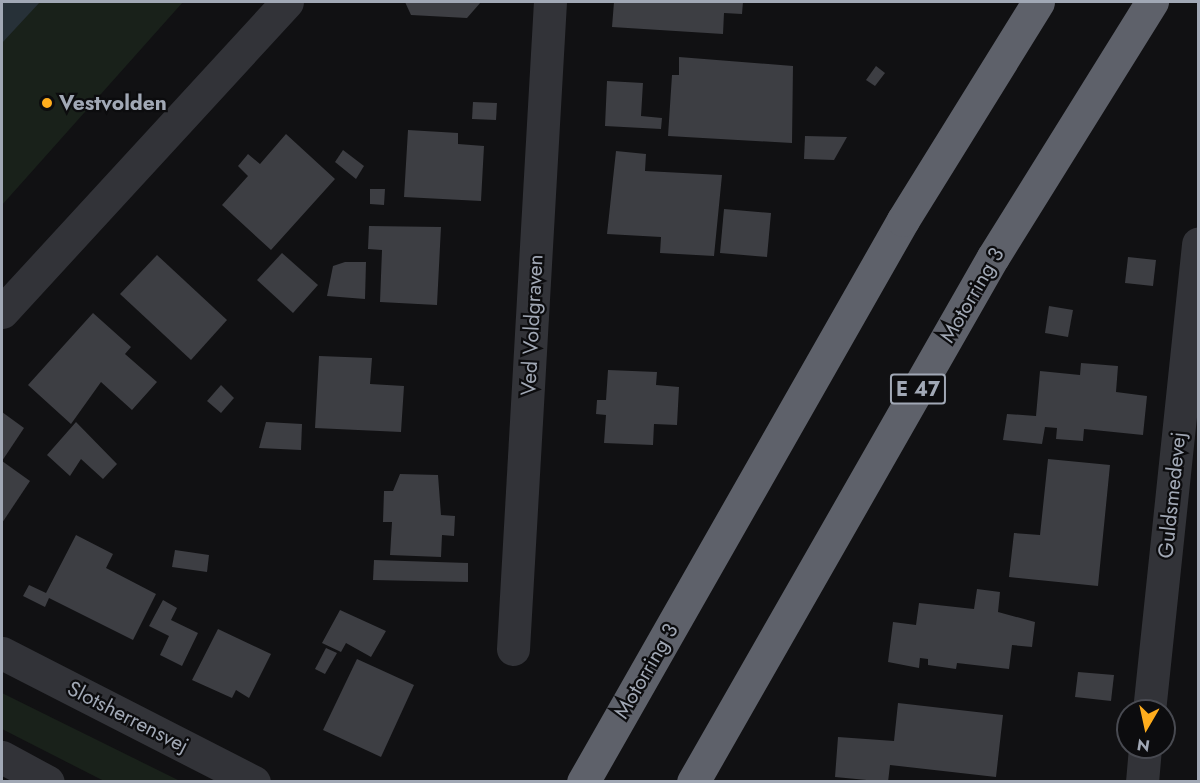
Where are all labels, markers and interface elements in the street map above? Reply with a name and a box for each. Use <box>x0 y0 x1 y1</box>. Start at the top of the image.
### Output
place label: Vestvolden <box>59 90 167 116</box>
marker: Vestvolden <box>40 96 54 110</box>
street label: Motorring 3 <box>935 243 1009 347</box>
street label: Ved Voldgraven <box>516 254 548 396</box>
road number: E 47 <box>890 372 946 406</box>
street label: Guldsmedevej <box>1153 430 1191 560</box>
street label: Motorring 3 <box>609 619 683 723</box>
street label: Slotsherrensvej <box>63 676 193 758</box>
north arrow <box>1116 699 1176 759</box>
text: N <box>1135 733 1151 758</box>

